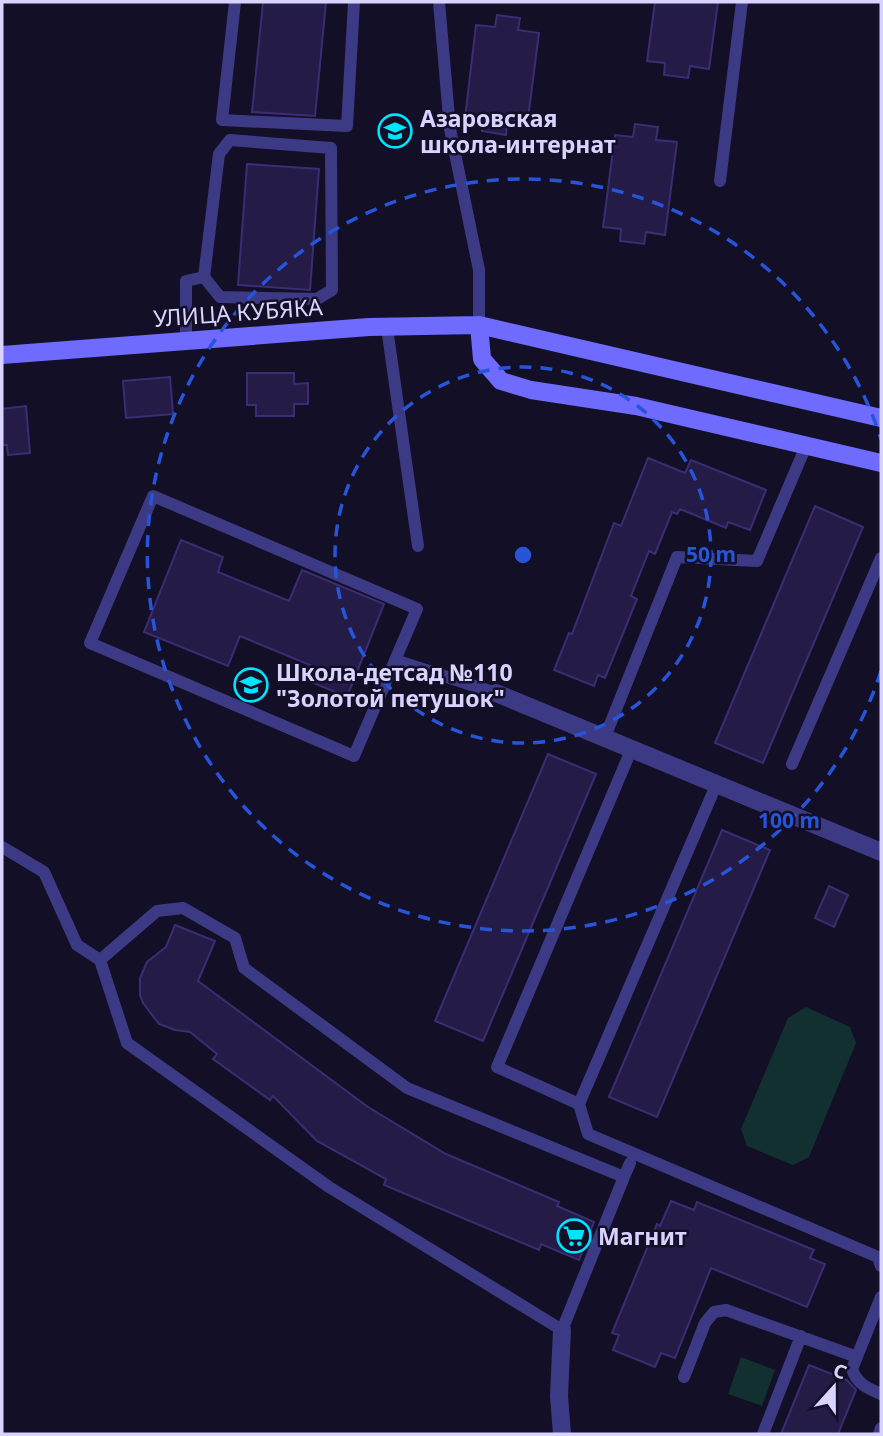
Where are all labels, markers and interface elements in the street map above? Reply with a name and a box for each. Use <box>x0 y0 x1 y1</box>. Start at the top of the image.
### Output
place label: Азаровская школа-интернат <box>420 102 616 160</box>
school or university icon: Азаровская школа-интернат <box>376 112 414 150</box>
street label: УЛИЦА КУБЯКА <box>152 290 324 334</box>
text: 50 m <box>686 540 736 568</box>
centre of rings <box>511 543 535 567</box>
place label: Школа-детсад №110 "Золотой петушок" <box>276 656 513 714</box>
school or university icon: Школа-детсад №110 "Золотой петушок" <box>232 666 270 704</box>
text: 100 m <box>758 806 820 834</box>
supermarket icon: Магнит <box>555 1217 593 1255</box>
place label: Магнит <box>598 1220 687 1252</box>
north arrow <box>799 1352 869 1422</box>
text: С <box>830 1357 850 1385</box>

